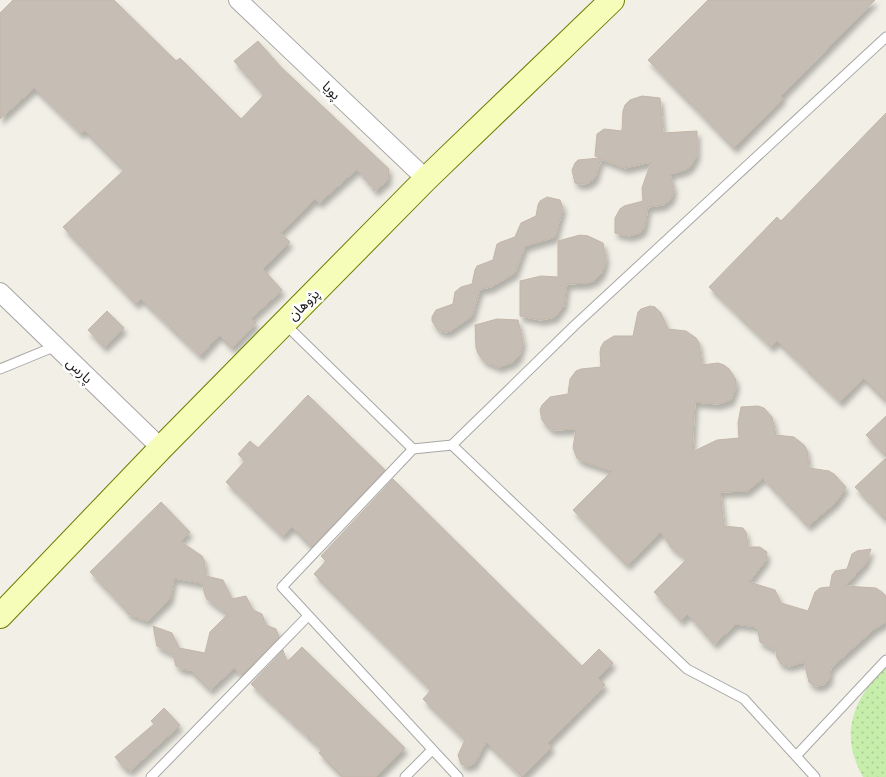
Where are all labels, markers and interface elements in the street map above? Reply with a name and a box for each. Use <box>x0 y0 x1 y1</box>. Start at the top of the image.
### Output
street label: پویا <box>318 77 345 104</box>
street label: پژوهان <box>284 285 324 325</box>
street label: پارس <box>62 353 97 388</box>

